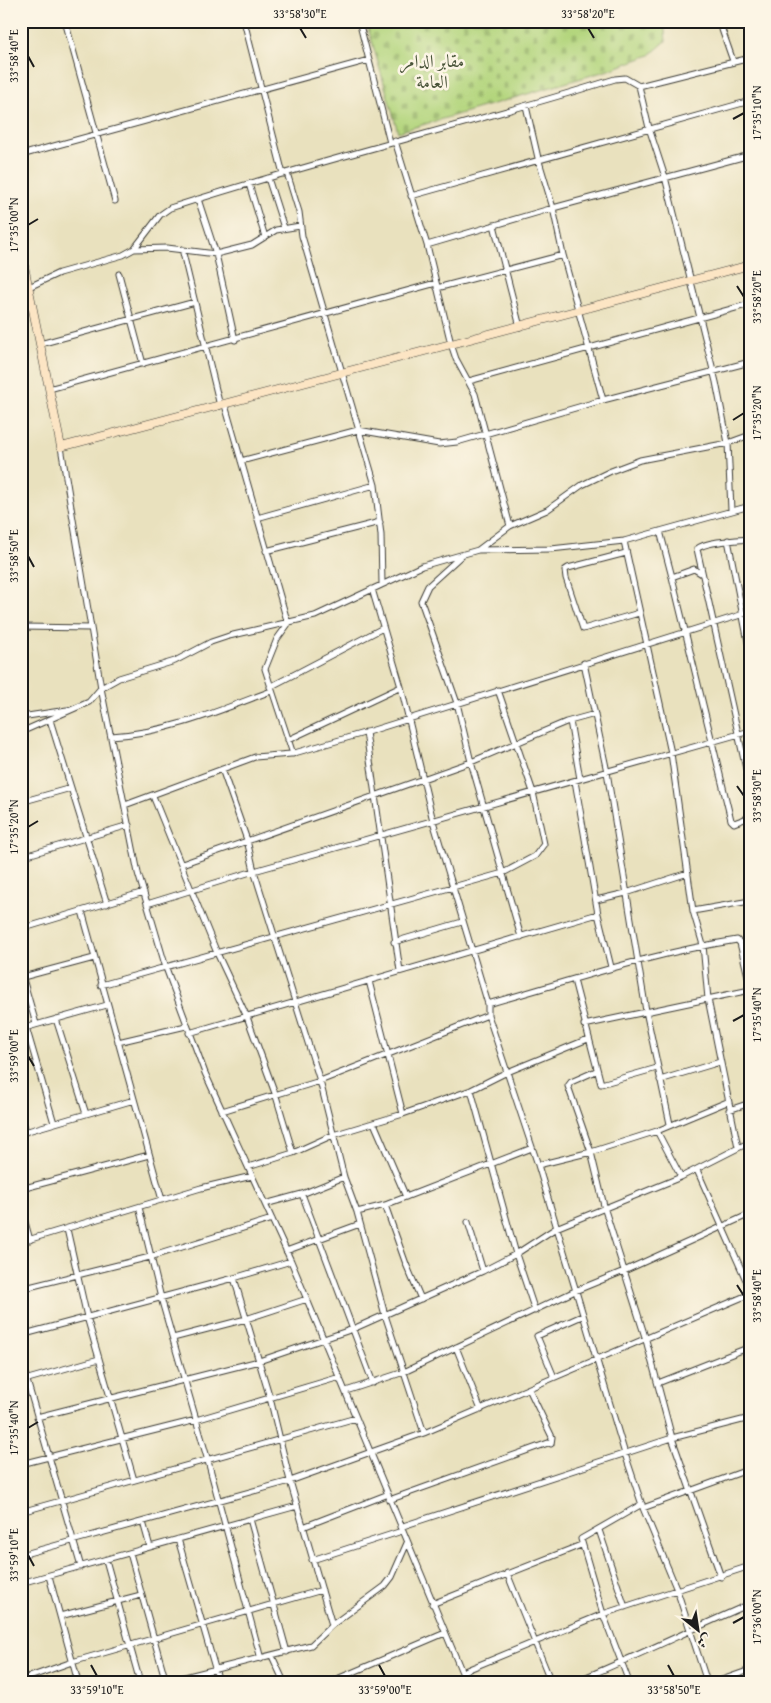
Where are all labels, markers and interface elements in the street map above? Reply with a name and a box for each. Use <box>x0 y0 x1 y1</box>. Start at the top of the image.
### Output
text: 33°58'30"E <box>273 5 327 22</box>
text: 33°58'20"E <box>561 5 615 22</box>
text: 33°58'40"E <box>5 29 22 83</box>
park label: مقابر الدامر العامة <box>400 47 464 95</box>
text: 17°35'10"N <box>748 85 765 141</box>
text: 17°35'00"N <box>5 197 22 253</box>
text: 33°58'20"E <box>748 270 765 324</box>
text: 17°35'20"N <box>748 385 765 441</box>
text: 33°58'50"E <box>5 529 22 583</box>
text: 33°58'30"E <box>748 769 765 823</box>
text: 17°35'20"N <box>5 799 22 855</box>
text: 17°35'40"N <box>748 987 765 1043</box>
text: 33°59'00"E <box>5 1029 22 1083</box>
text: 33°58'40"E <box>748 1269 765 1323</box>
text: 17°35'40"N <box>5 1400 22 1456</box>
text: 33°59'10"E <box>5 1528 22 1582</box>
text: 17°36'00"N <box>748 1589 765 1645</box>
north arrow <box>674 1606 724 1656</box>
text: ش <box>693 1629 716 1653</box>
text: 33°59'10"E <box>70 1681 124 1698</box>
text: 33°59'00"E <box>358 1681 412 1698</box>
text: 33°58'50"E <box>647 1681 701 1698</box>

